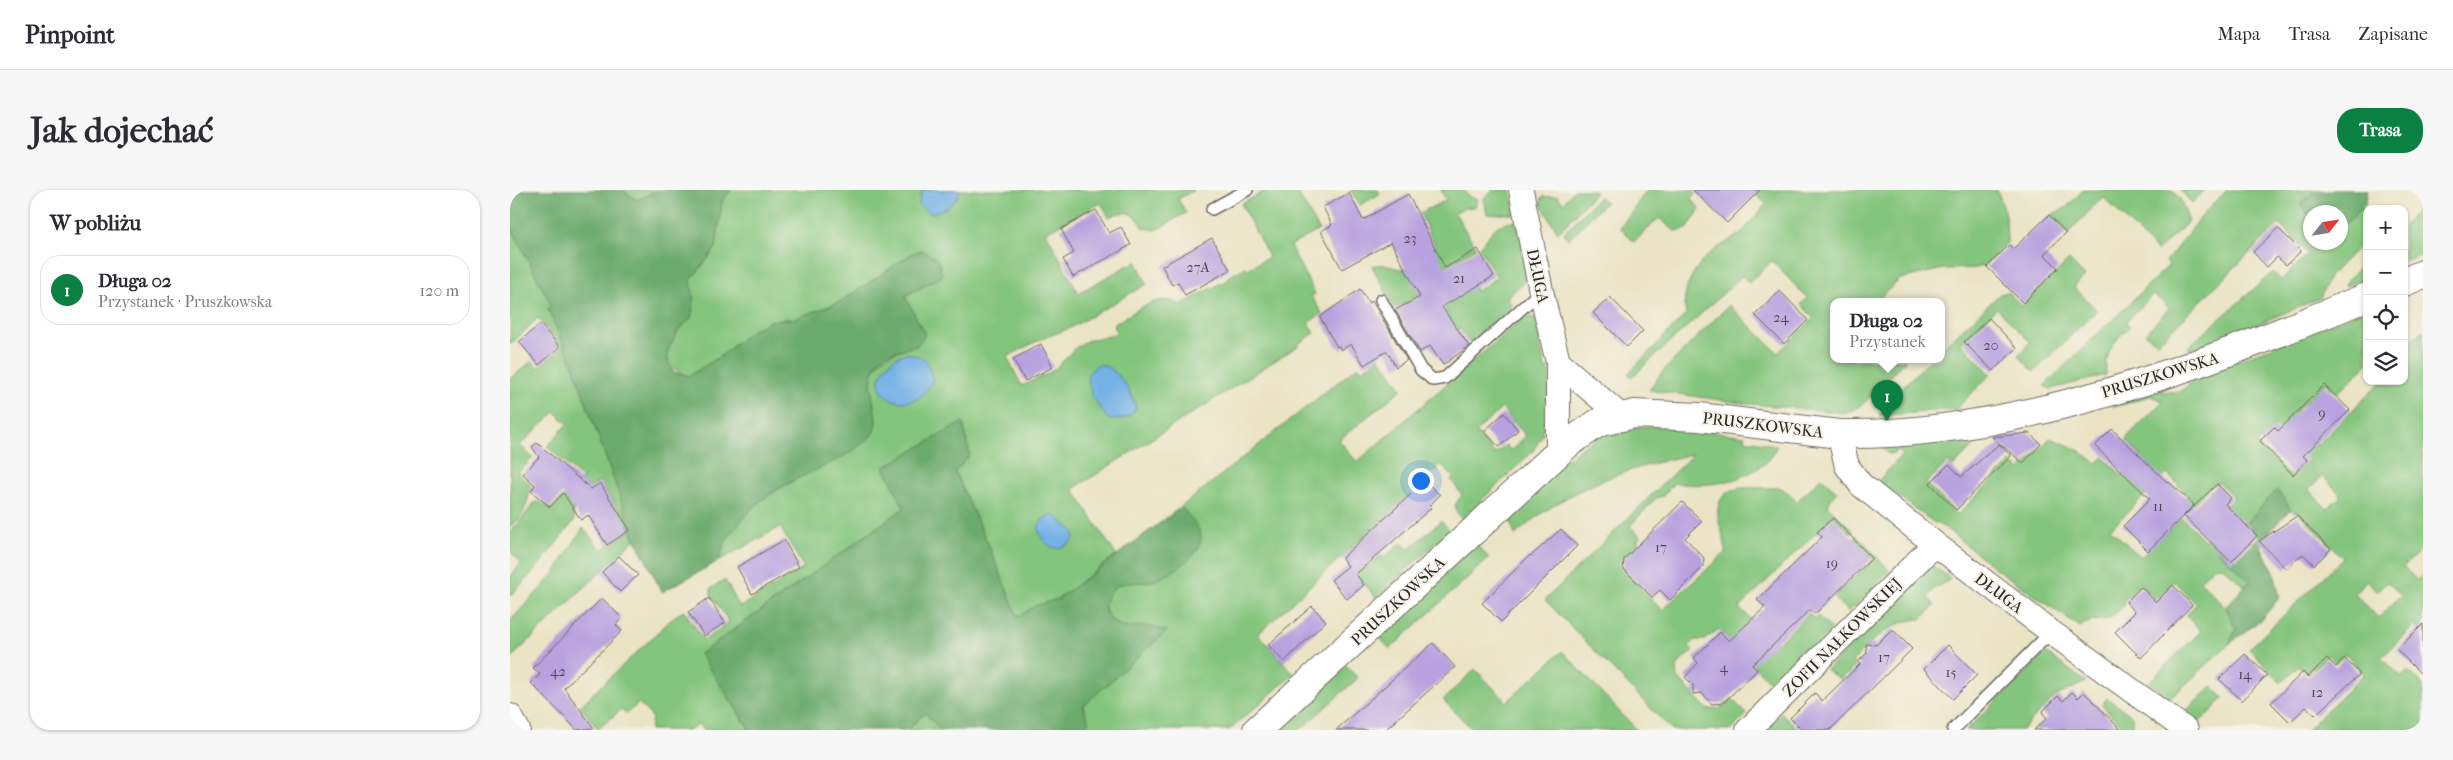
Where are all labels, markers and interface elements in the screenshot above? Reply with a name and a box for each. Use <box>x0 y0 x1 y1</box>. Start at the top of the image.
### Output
text: Pinpoint <box>25 21 115 49</box>
text: Mapa <box>2218 24 2260 45</box>
text: Trasa <box>2288 24 2330 45</box>
text: Zapisane <box>2358 24 2428 45</box>
button: Trasa <box>2337 108 2423 153</box>
text: Jak dojechać <box>30 110 214 151</box>
north arrow <box>2303 205 2348 250</box>
map controls <box>2363 205 2408 385</box>
button: + <box>2363 205 2408 250</box>
text: W pobliżu <box>50 211 141 235</box>
house number: 23 <box>1404 230 1416 247</box>
street label: DŁUGA <box>1523 247 1553 306</box>
button: − <box>2363 250 2408 295</box>
house number: 27A <box>1186 259 1210 276</box>
text: Długa 02 <box>98 270 172 292</box>
house number: 21 <box>1453 270 1465 287</box>
text: 1 <box>64 281 70 300</box>
text: 120 m <box>420 281 459 300</box>
text: Przystanek · Pruszkowska <box>98 292 272 311</box>
button: locate <box>2363 295 2408 340</box>
popup <box>1830 298 1945 363</box>
house number: 24 <box>1773 309 1789 326</box>
text: Długa 02 <box>1849 310 1923 332</box>
text: Przystanek <box>1849 332 1926 351</box>
house number: 20 <box>1984 337 1998 354</box>
button: layers <box>2363 340 2408 385</box>
street label: PRUSZKOWSKA <box>2099 348 2221 402</box>
pin: 1 <box>1871 380 1903 421</box>
house number: 9 <box>2318 405 2326 422</box>
street label: PRUSZKOWSKA <box>1702 408 1825 442</box>
your location <box>1408 468 1434 494</box>
house number: 11 <box>2153 498 2163 515</box>
house number: 17 <box>1655 539 1667 556</box>
street label: PRUSZKOWSKA <box>1347 552 1449 649</box>
house number: 19 <box>1826 555 1838 572</box>
street label: DŁUGA <box>1971 569 2027 618</box>
street label: ZOFII NAŁKOWSKIEJ <box>1779 574 1905 700</box>
house number: 17 <box>1878 649 1890 666</box>
house number: 4 <box>1720 659 1729 676</box>
house number: 42 <box>550 663 566 680</box>
house number: 15 <box>1946 664 1957 681</box>
house number: 14 <box>2238 666 2252 683</box>
house number: 12 <box>2311 684 2323 701</box>

